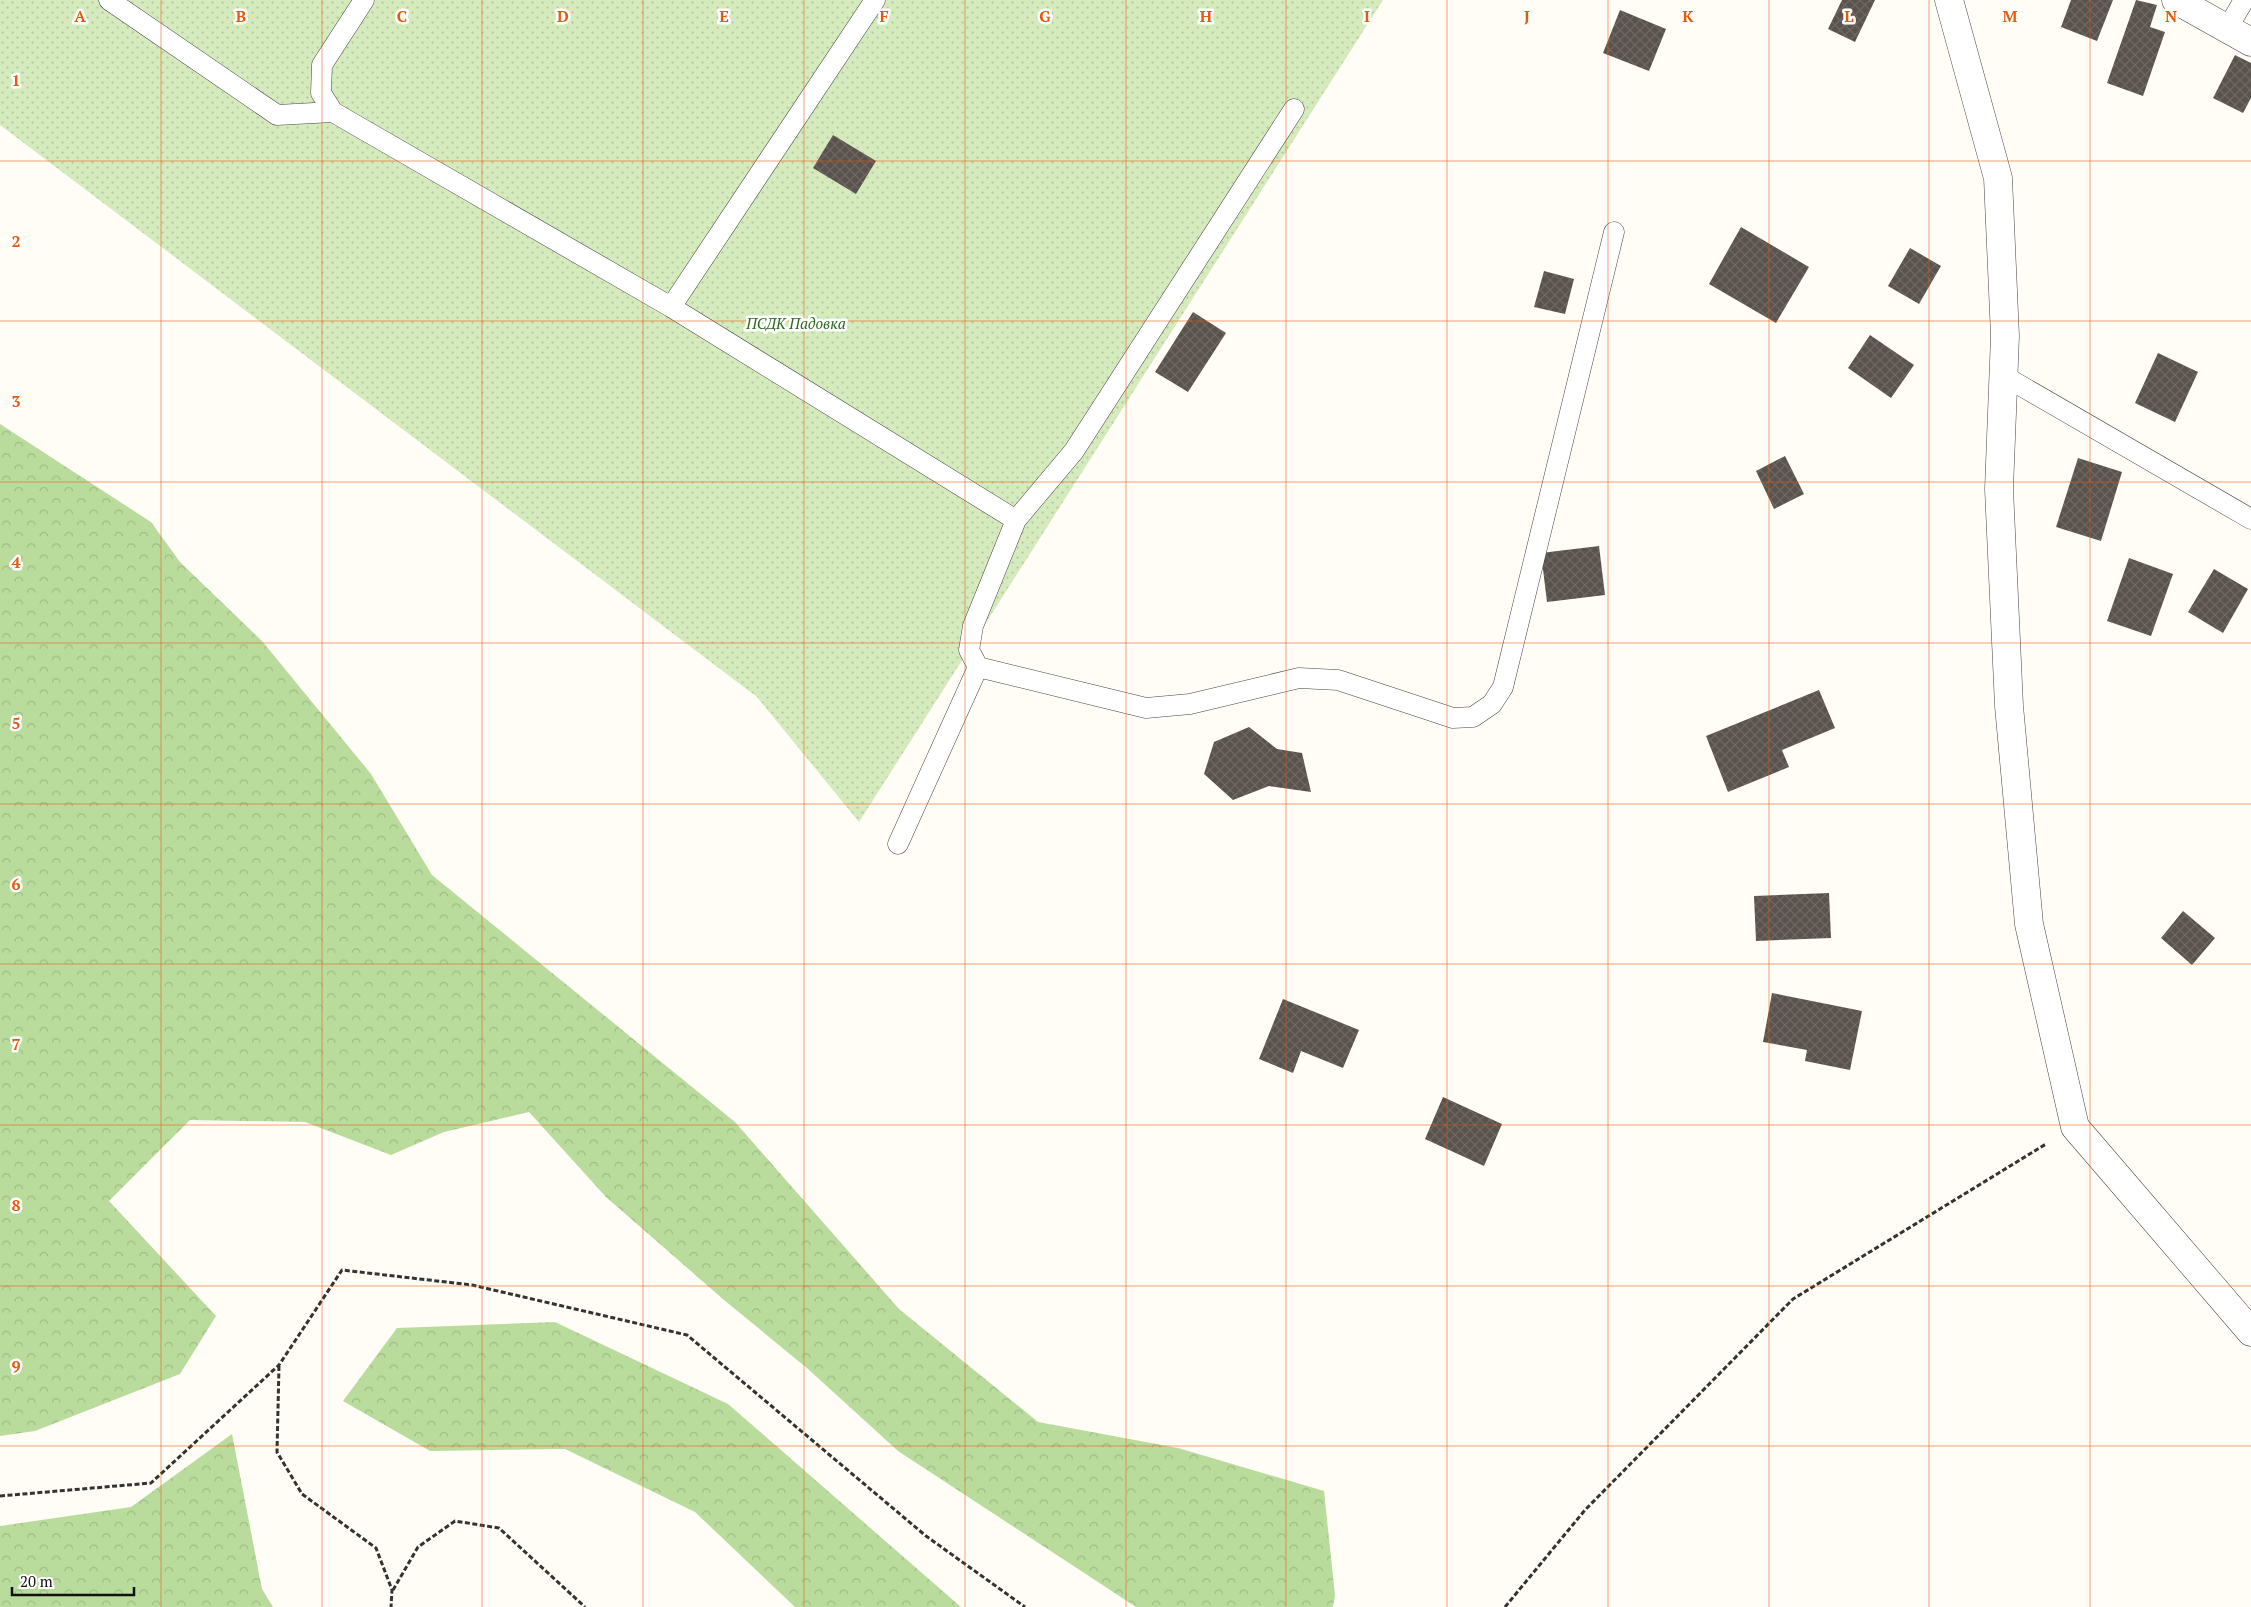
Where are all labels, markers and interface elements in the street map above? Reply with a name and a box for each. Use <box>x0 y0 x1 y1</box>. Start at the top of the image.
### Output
text: A <box>74 5 86 27</box>
text: B <box>236 5 246 27</box>
text: C <box>397 5 407 27</box>
text: D <box>557 5 569 27</box>
text: E <box>719 5 729 27</box>
text: F <box>879 5 889 27</box>
text: G <box>1039 5 1051 27</box>
text: H <box>1200 5 1212 27</box>
text: I <box>1364 5 1370 27</box>
text: J <box>1524 5 1530 27</box>
text: K <box>1682 5 1694 27</box>
text: L <box>1844 5 1854 27</box>
text: M <box>2003 5 2018 27</box>
text: N <box>2165 5 2177 27</box>
text: 1 <box>11 69 21 91</box>
text: 2 <box>11 230 21 252</box>
park label: ПСДК Падовка <box>745 313 846 333</box>
text: 3 <box>11 390 21 412</box>
text: 4 <box>11 551 21 573</box>
text: 5 <box>11 712 21 734</box>
text: 6 <box>11 873 21 895</box>
text: 7 <box>11 1033 21 1055</box>
text: 8 <box>11 1194 21 1216</box>
text: 9 <box>11 1355 21 1377</box>
scale bar <box>12 1564 135 1596</box>
text: 20 m <box>20 1571 53 1591</box>

